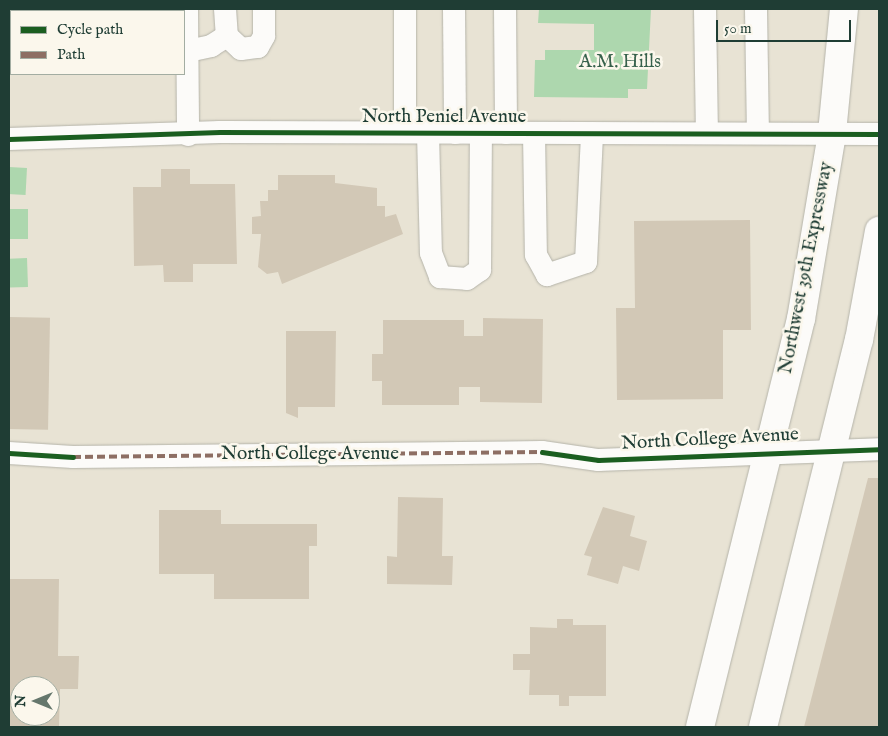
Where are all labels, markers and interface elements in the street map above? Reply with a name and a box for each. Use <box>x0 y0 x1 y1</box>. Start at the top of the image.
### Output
legend <box>10 10 185 75</box>
scale bar <box>718 10 853 42</box>
text: 50 m <box>724 19 752 38</box>
text: Cycle path <box>57 20 123 39</box>
text: Path <box>57 45 85 64</box>
park label: A.M. Hills <box>579 52 661 74</box>
street label: North Peniel Avenue <box>362 107 526 129</box>
street label: Northwest 39th Expressway <box>775 160 839 376</box>
street label: North College Avenue <box>621 424 799 456</box>
street label: North College Avenue <box>221 444 399 466</box>
north arrow <box>10 676 60 726</box>
text: N <box>12 695 30 707</box>

